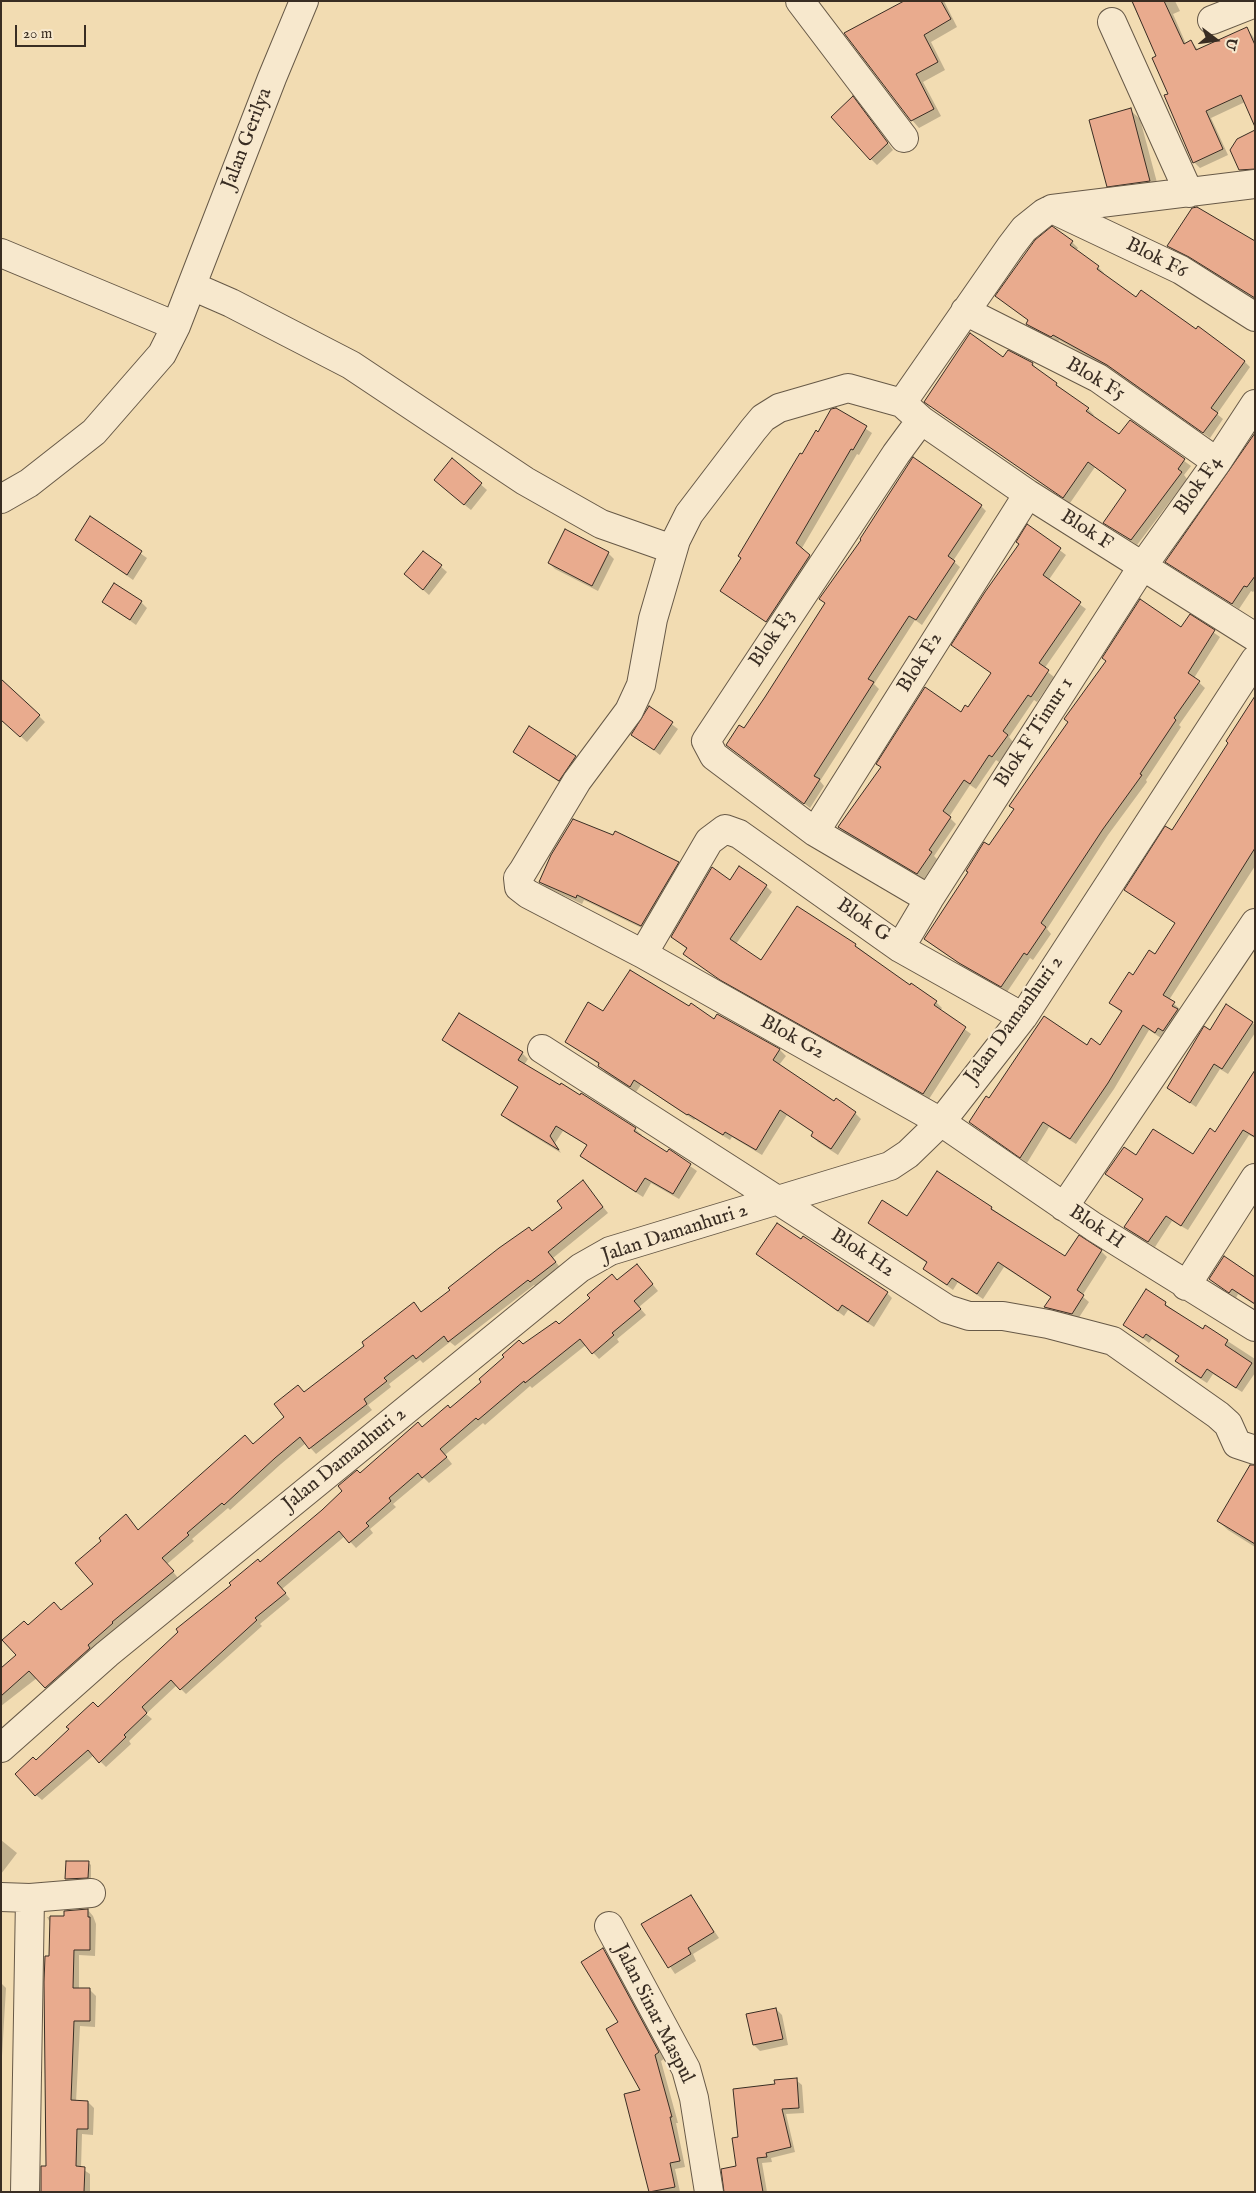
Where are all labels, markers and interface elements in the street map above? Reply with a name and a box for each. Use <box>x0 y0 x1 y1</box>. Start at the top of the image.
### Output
scale bar <box>18 15 89 47</box>
north arrow <box>1191 15 1241 65</box>
text: 20 m <box>23 24 52 43</box>
text: U <box>1220 36 1241 52</box>
street label: Jalan Gerilya <box>218 85 278 193</box>
street label: Blok F6 <box>1121 233 1191 285</box>
street label: Blok F5 <box>1061 353 1129 407</box>
street label: Blok F4 <box>1170 452 1228 520</box>
street label: Blok F <box>1056 505 1116 557</box>
street label: Blok F3 <box>745 606 801 672</box>
street label: Blok F2 <box>893 628 949 698</box>
street label: Blok F Timur 1 <box>991 674 1079 792</box>
street label: Blok G <box>831 894 895 948</box>
street label: Jalan Damanhuri 2 <box>961 951 1069 1089</box>
street label: Blok G2 <box>756 1011 828 1065</box>
street label: Jalan Damanhuri 2 <box>599 1199 751 1269</box>
street label: Blok H <box>1064 1201 1128 1255</box>
street label: Blok H2 <box>826 1225 898 1283</box>
street label: Jalan Damanhuri 2 <box>278 1403 412 1517</box>
street label: Jalan Sinar Maspul <box>608 1940 698 2088</box>

